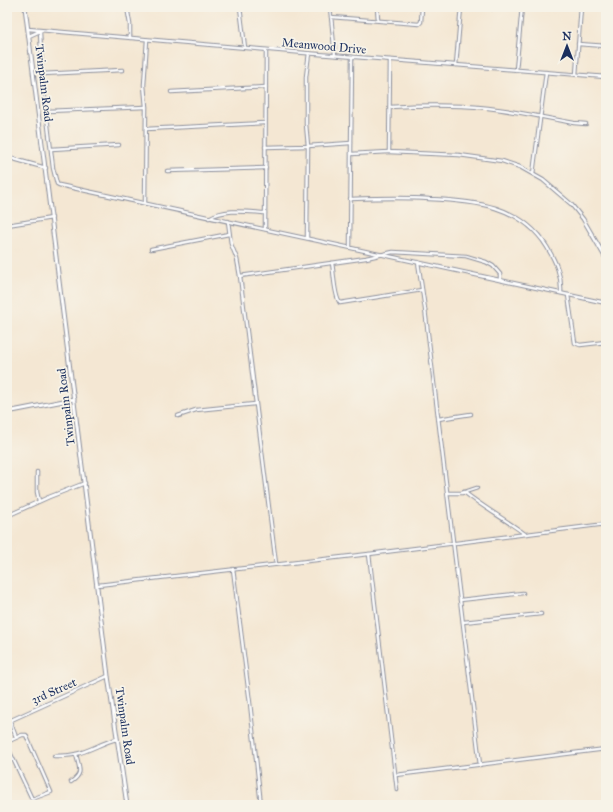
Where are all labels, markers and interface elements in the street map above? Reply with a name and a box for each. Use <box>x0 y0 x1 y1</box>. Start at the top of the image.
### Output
north arrow <box>547 26 587 66</box>
text: N <box>562 30 572 43</box>
street label: Meanwood Drive <box>281 35 367 57</box>
street label: Twinpalm Road <box>32 43 56 123</box>
street label: Twinpalm Road <box>54 367 78 447</box>
street label: 3rd Street <box>29 675 79 707</box>
street label: Twinpalm Road <box>113 686 137 766</box>

